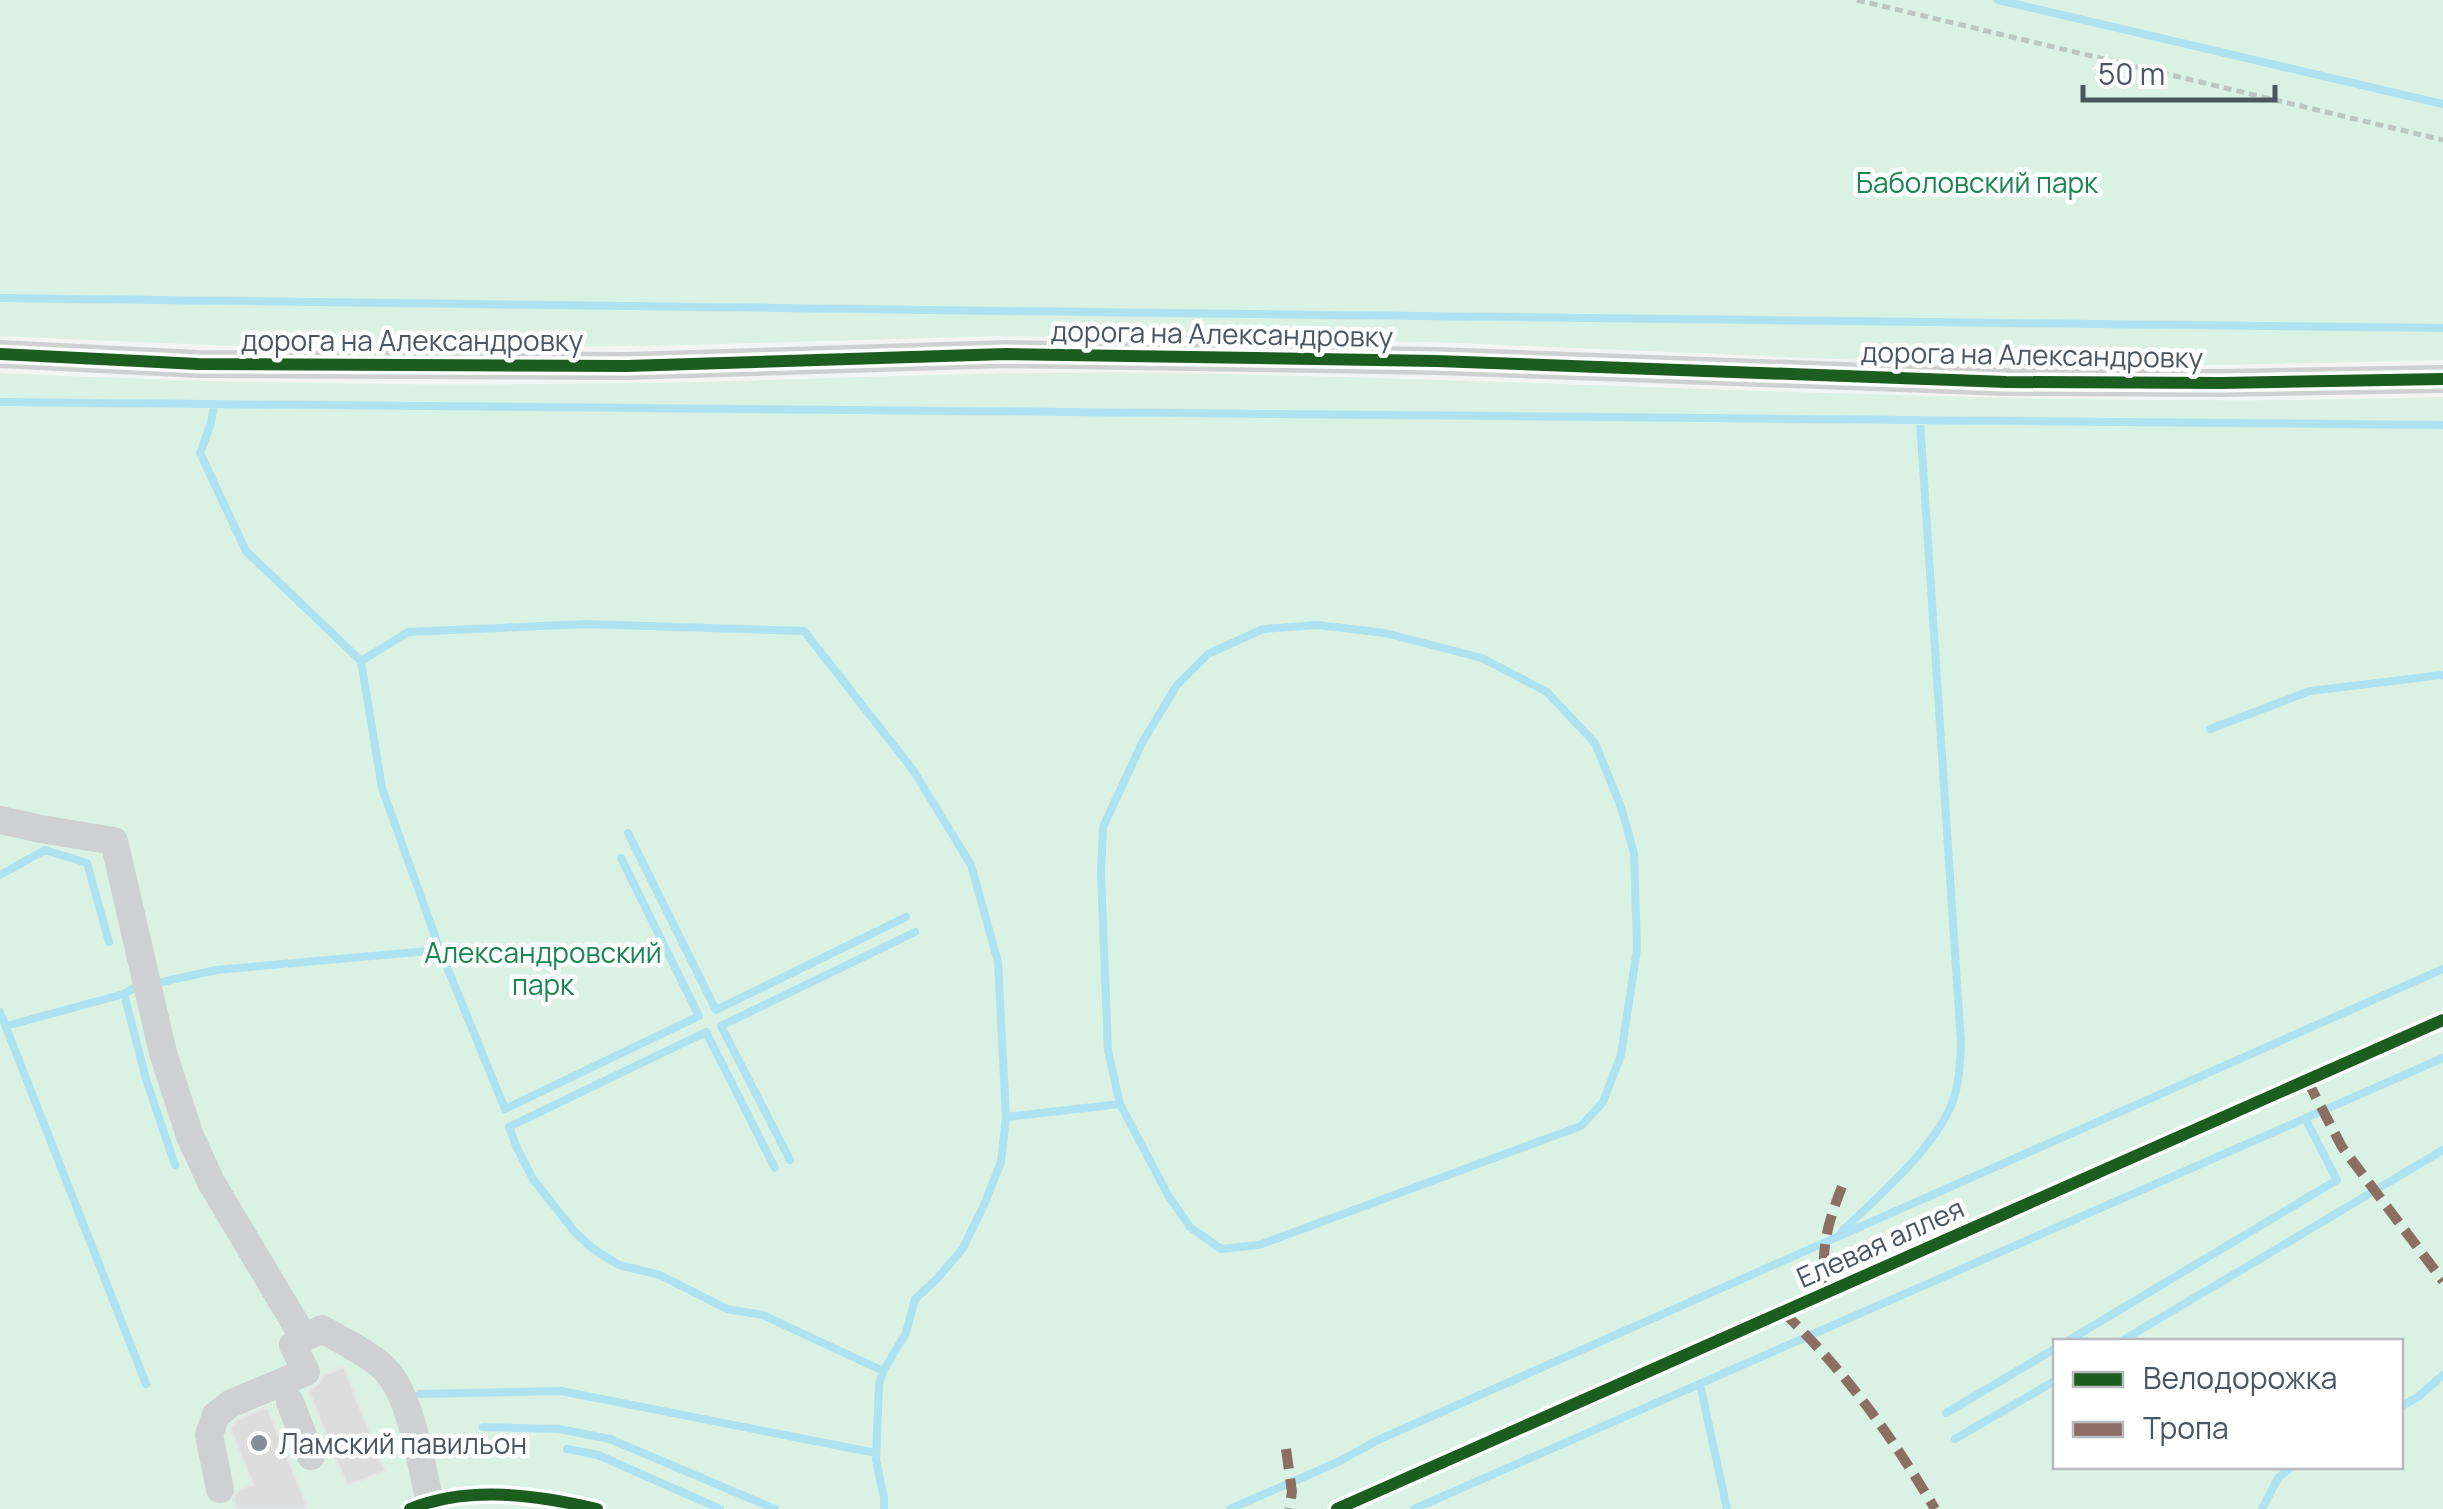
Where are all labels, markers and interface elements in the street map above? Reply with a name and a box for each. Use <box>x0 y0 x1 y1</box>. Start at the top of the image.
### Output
scale bar <box>2083 40 2276 102</box>
text: 50 m <box>2098 53 2165 94</box>
park label: Баболовский парк <box>1856 163 2099 201</box>
street label: дорога на Александровку <box>1050 311 1394 355</box>
street label: дорога на Александровку <box>241 321 584 359</box>
street label: дорога на Александровку <box>1860 332 2204 376</box>
park label: Александровский парк <box>424 933 662 1003</box>
street label: Елевая аллея <box>1790 1188 1970 1296</box>
legend <box>2053 1339 2403 1469</box>
text: Велодорожка <box>2143 1357 2337 1398</box>
text: Тропа <box>2143 1407 2229 1448</box>
place label: Ламский павильон <box>279 1424 527 1462</box>
marker: Ламский павильон <box>248 1432 270 1454</box>

